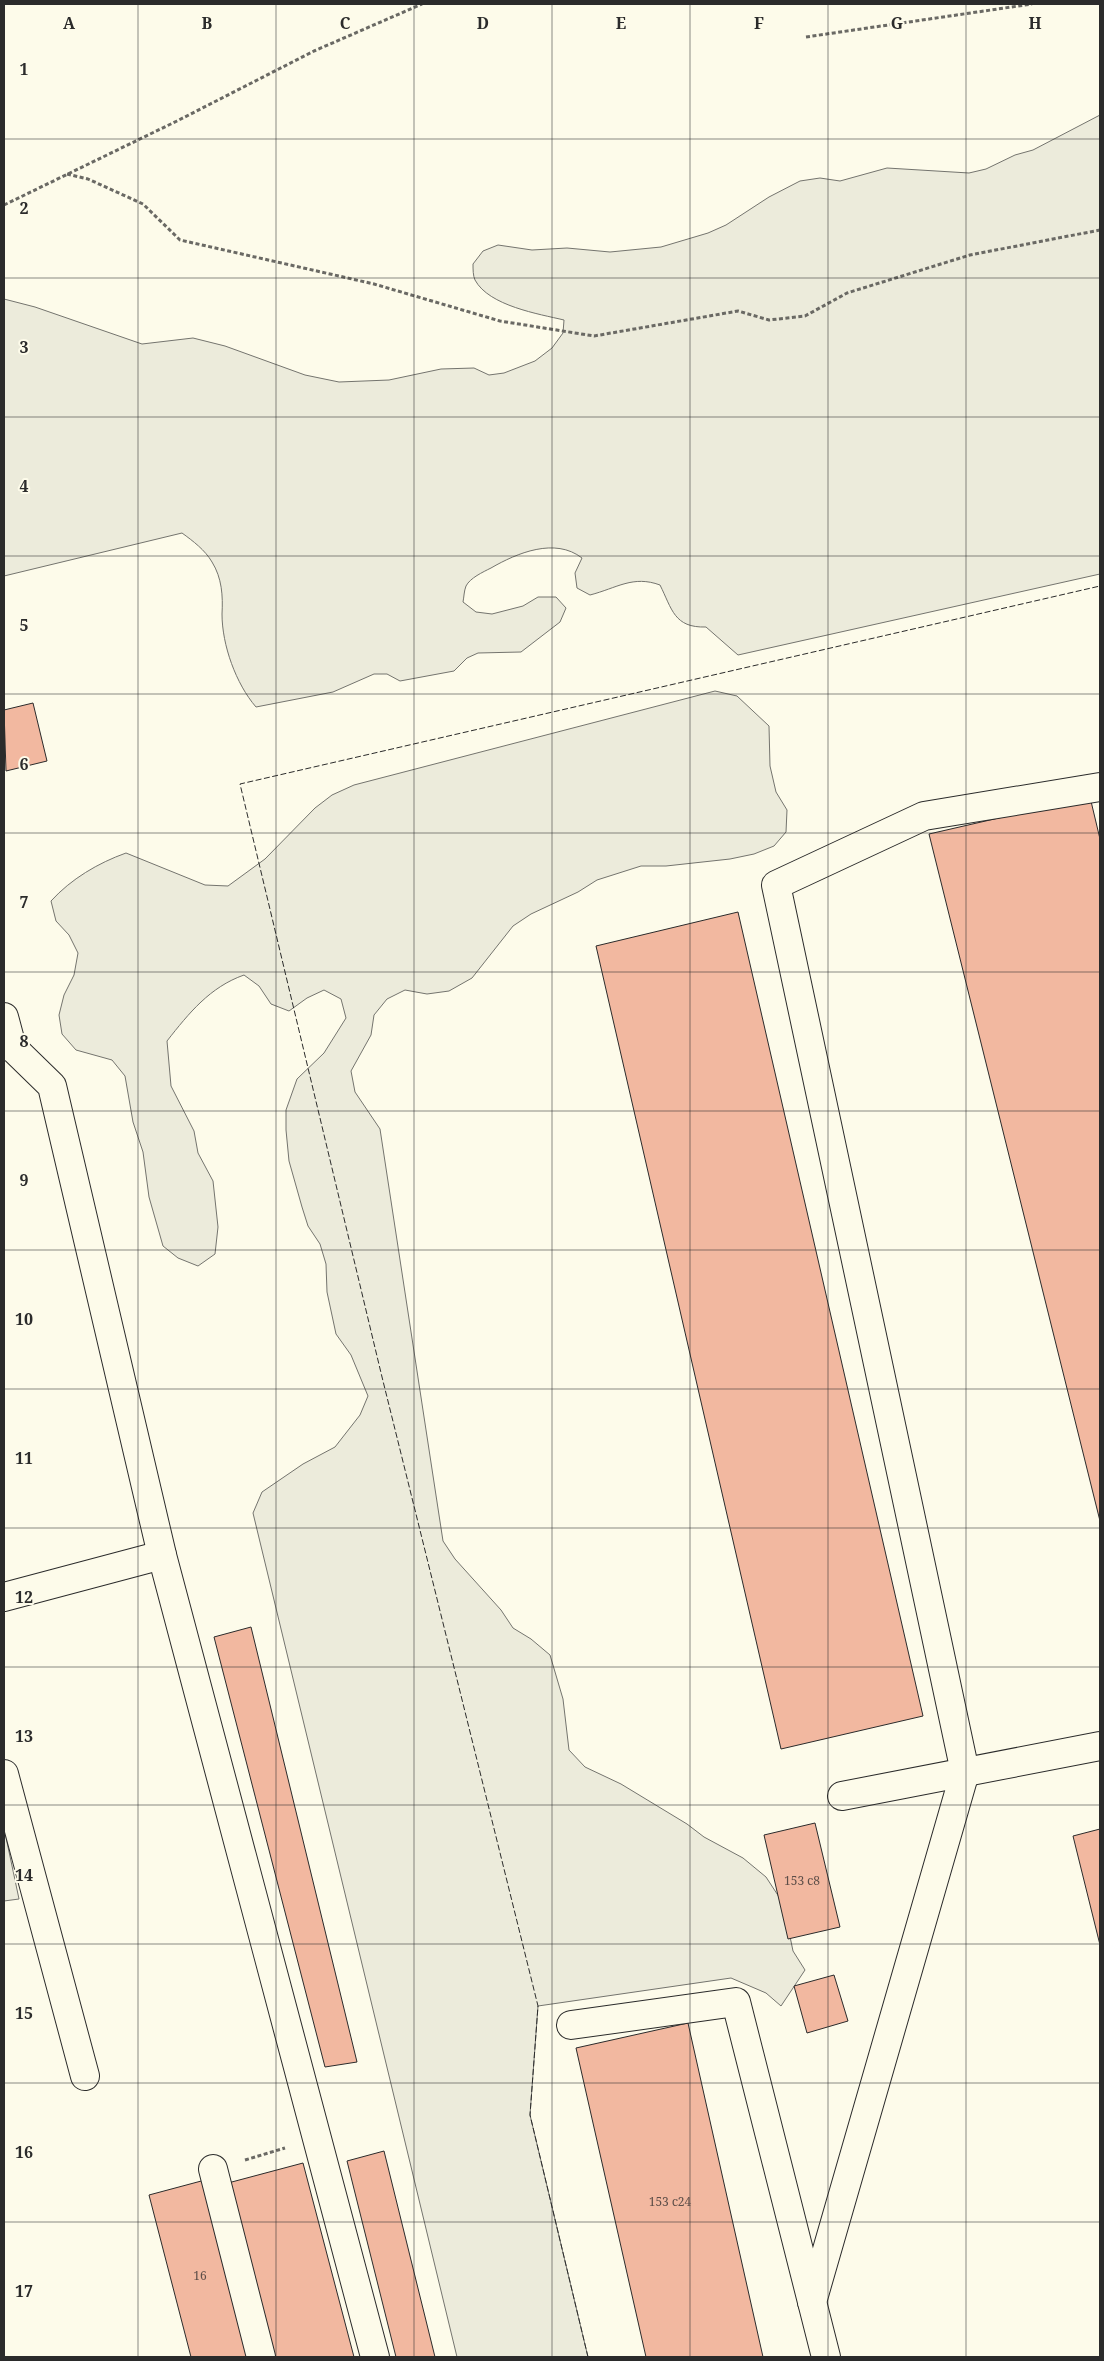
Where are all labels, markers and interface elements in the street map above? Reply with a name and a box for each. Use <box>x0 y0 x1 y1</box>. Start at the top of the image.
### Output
text: A <box>63 12 76 34</box>
text: B <box>202 12 213 34</box>
text: C <box>340 12 351 34</box>
text: D <box>477 12 489 34</box>
text: E <box>616 12 626 34</box>
text: F <box>754 12 764 34</box>
text: G <box>891 12 903 34</box>
text: H <box>1028 12 1042 34</box>
text: 1 <box>19 58 29 80</box>
text: 2 <box>19 197 29 219</box>
text: 3 <box>19 336 29 358</box>
text: 4 <box>19 475 29 497</box>
text: 5 <box>19 614 29 636</box>
text: 6 <box>19 753 29 775</box>
text: 7 <box>19 891 29 913</box>
text: 8 <box>19 1030 29 1052</box>
text: 9 <box>19 1169 29 1191</box>
text: 10 <box>15 1308 33 1330</box>
text: 11 <box>15 1447 33 1469</box>
text: 12 <box>15 1586 33 1608</box>
text: 13 <box>15 1725 33 1747</box>
text: 14 <box>15 1864 33 1886</box>
house number: 153 с8 <box>784 1872 820 1889</box>
text: 15 <box>15 2002 33 2024</box>
text: 16 <box>15 2141 33 2163</box>
house number: 153 с24 <box>649 2193 692 2210</box>
house number: 16 <box>193 2267 207 2284</box>
text: 17 <box>15 2280 33 2302</box>

